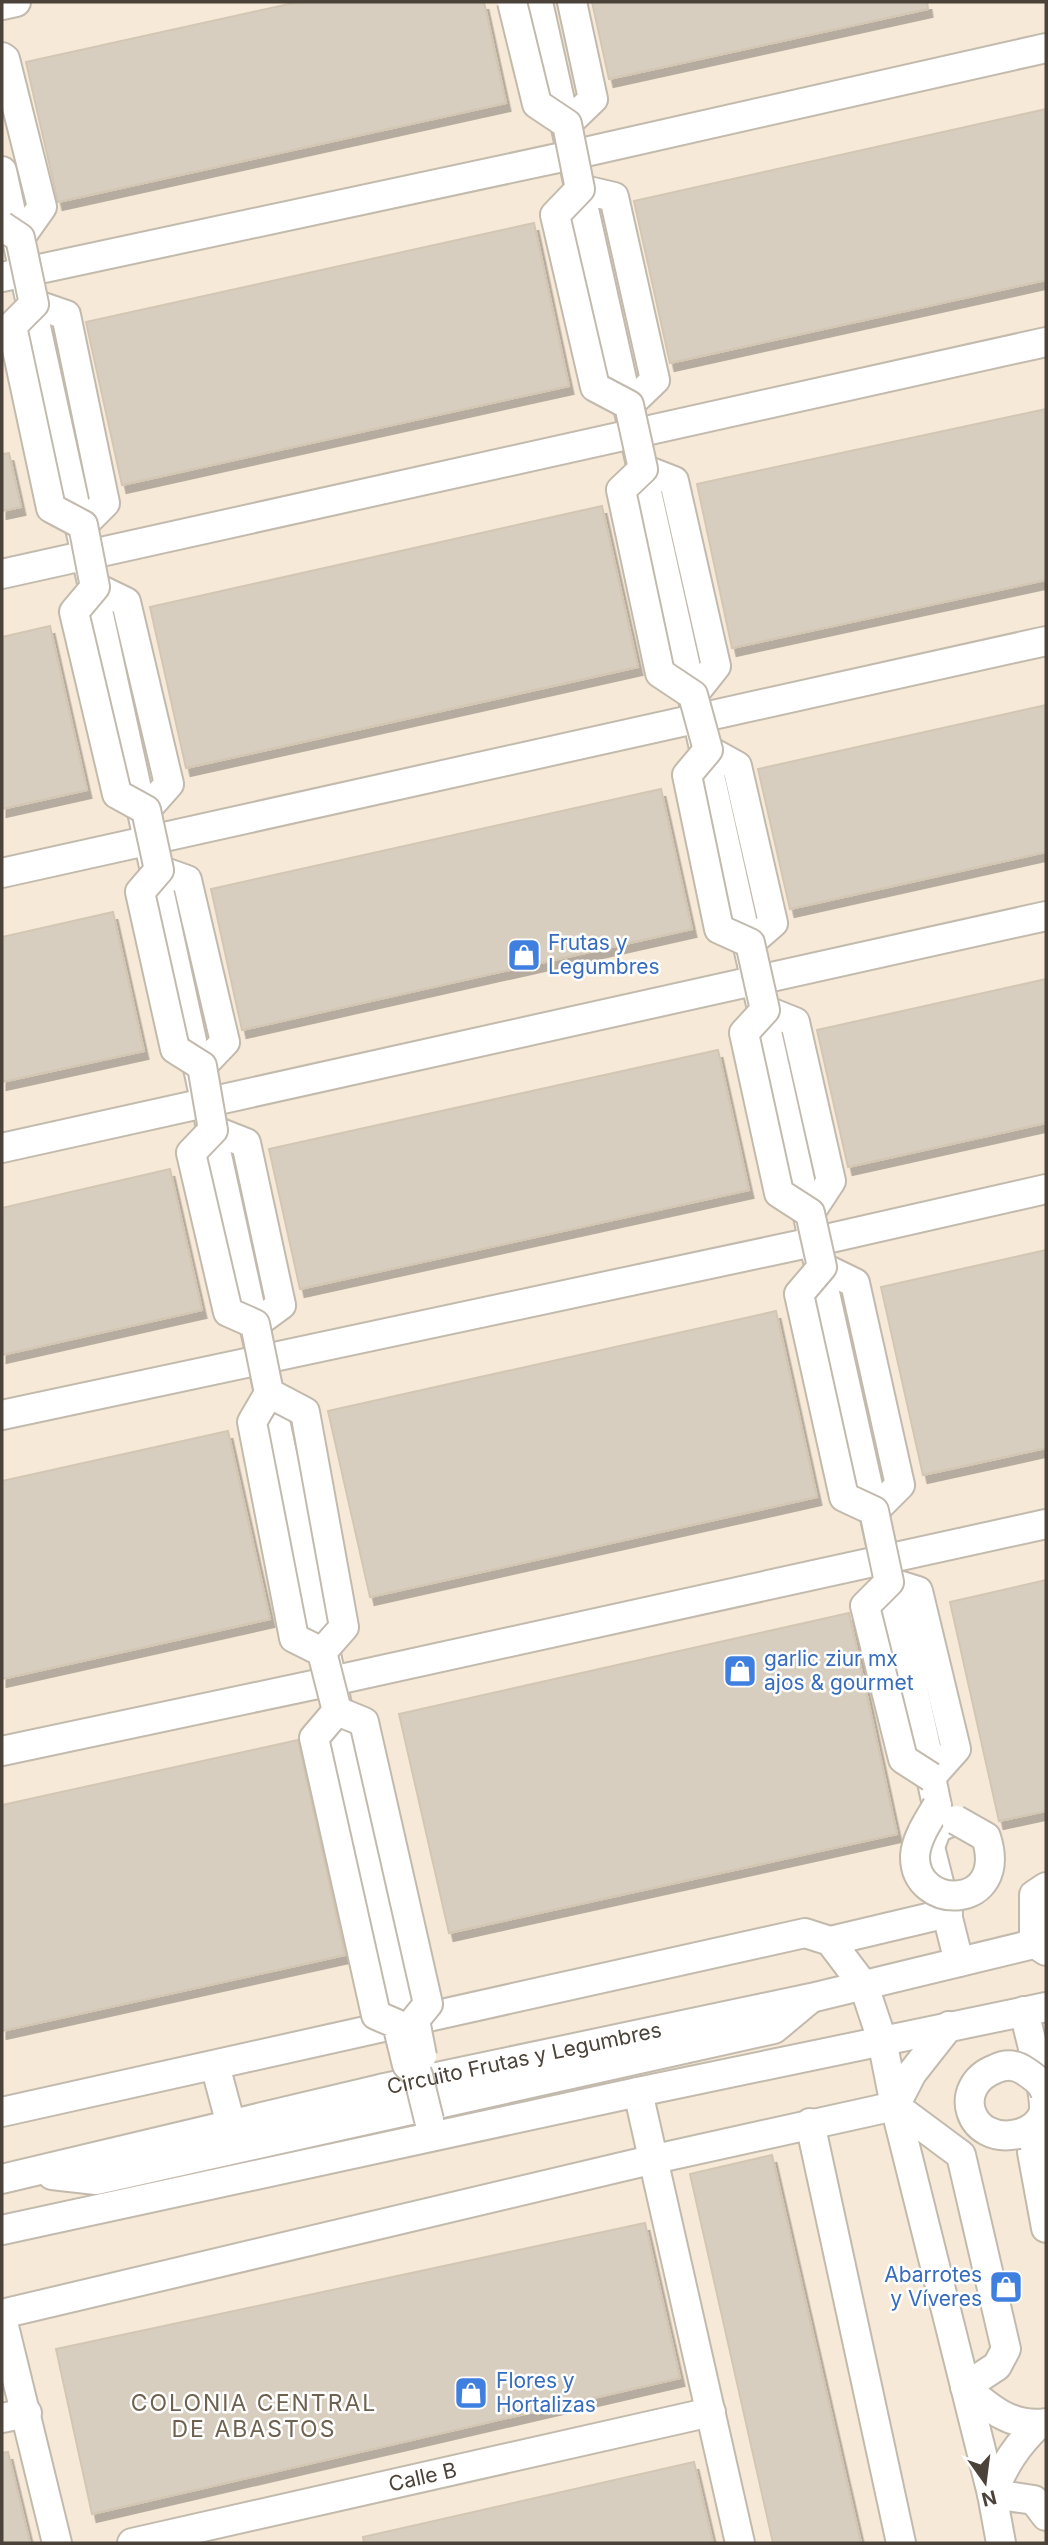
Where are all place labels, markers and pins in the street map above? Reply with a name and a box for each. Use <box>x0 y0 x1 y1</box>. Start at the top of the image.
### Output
place label: Frutas y Legumbres <box>548 930 660 979</box>
shop icon: Frutas y Legumbres <box>505 936 543 974</box>
place label: garlic ziur mx ajos & gourmet <box>764 1646 914 1695</box>
shop icon: garlic ziur mx ajos & gourmet <box>721 1652 759 1690</box>
place label: Abarrotes y Víveres <box>884 2262 982 2311</box>
shop icon: Abarrotes y Víveres <box>987 2268 1025 2306</box>
place label: Flores y Hortalizas <box>496 2368 596 2417</box>
shop icon: Flores y Hortalizas <box>452 2374 490 2412</box>

